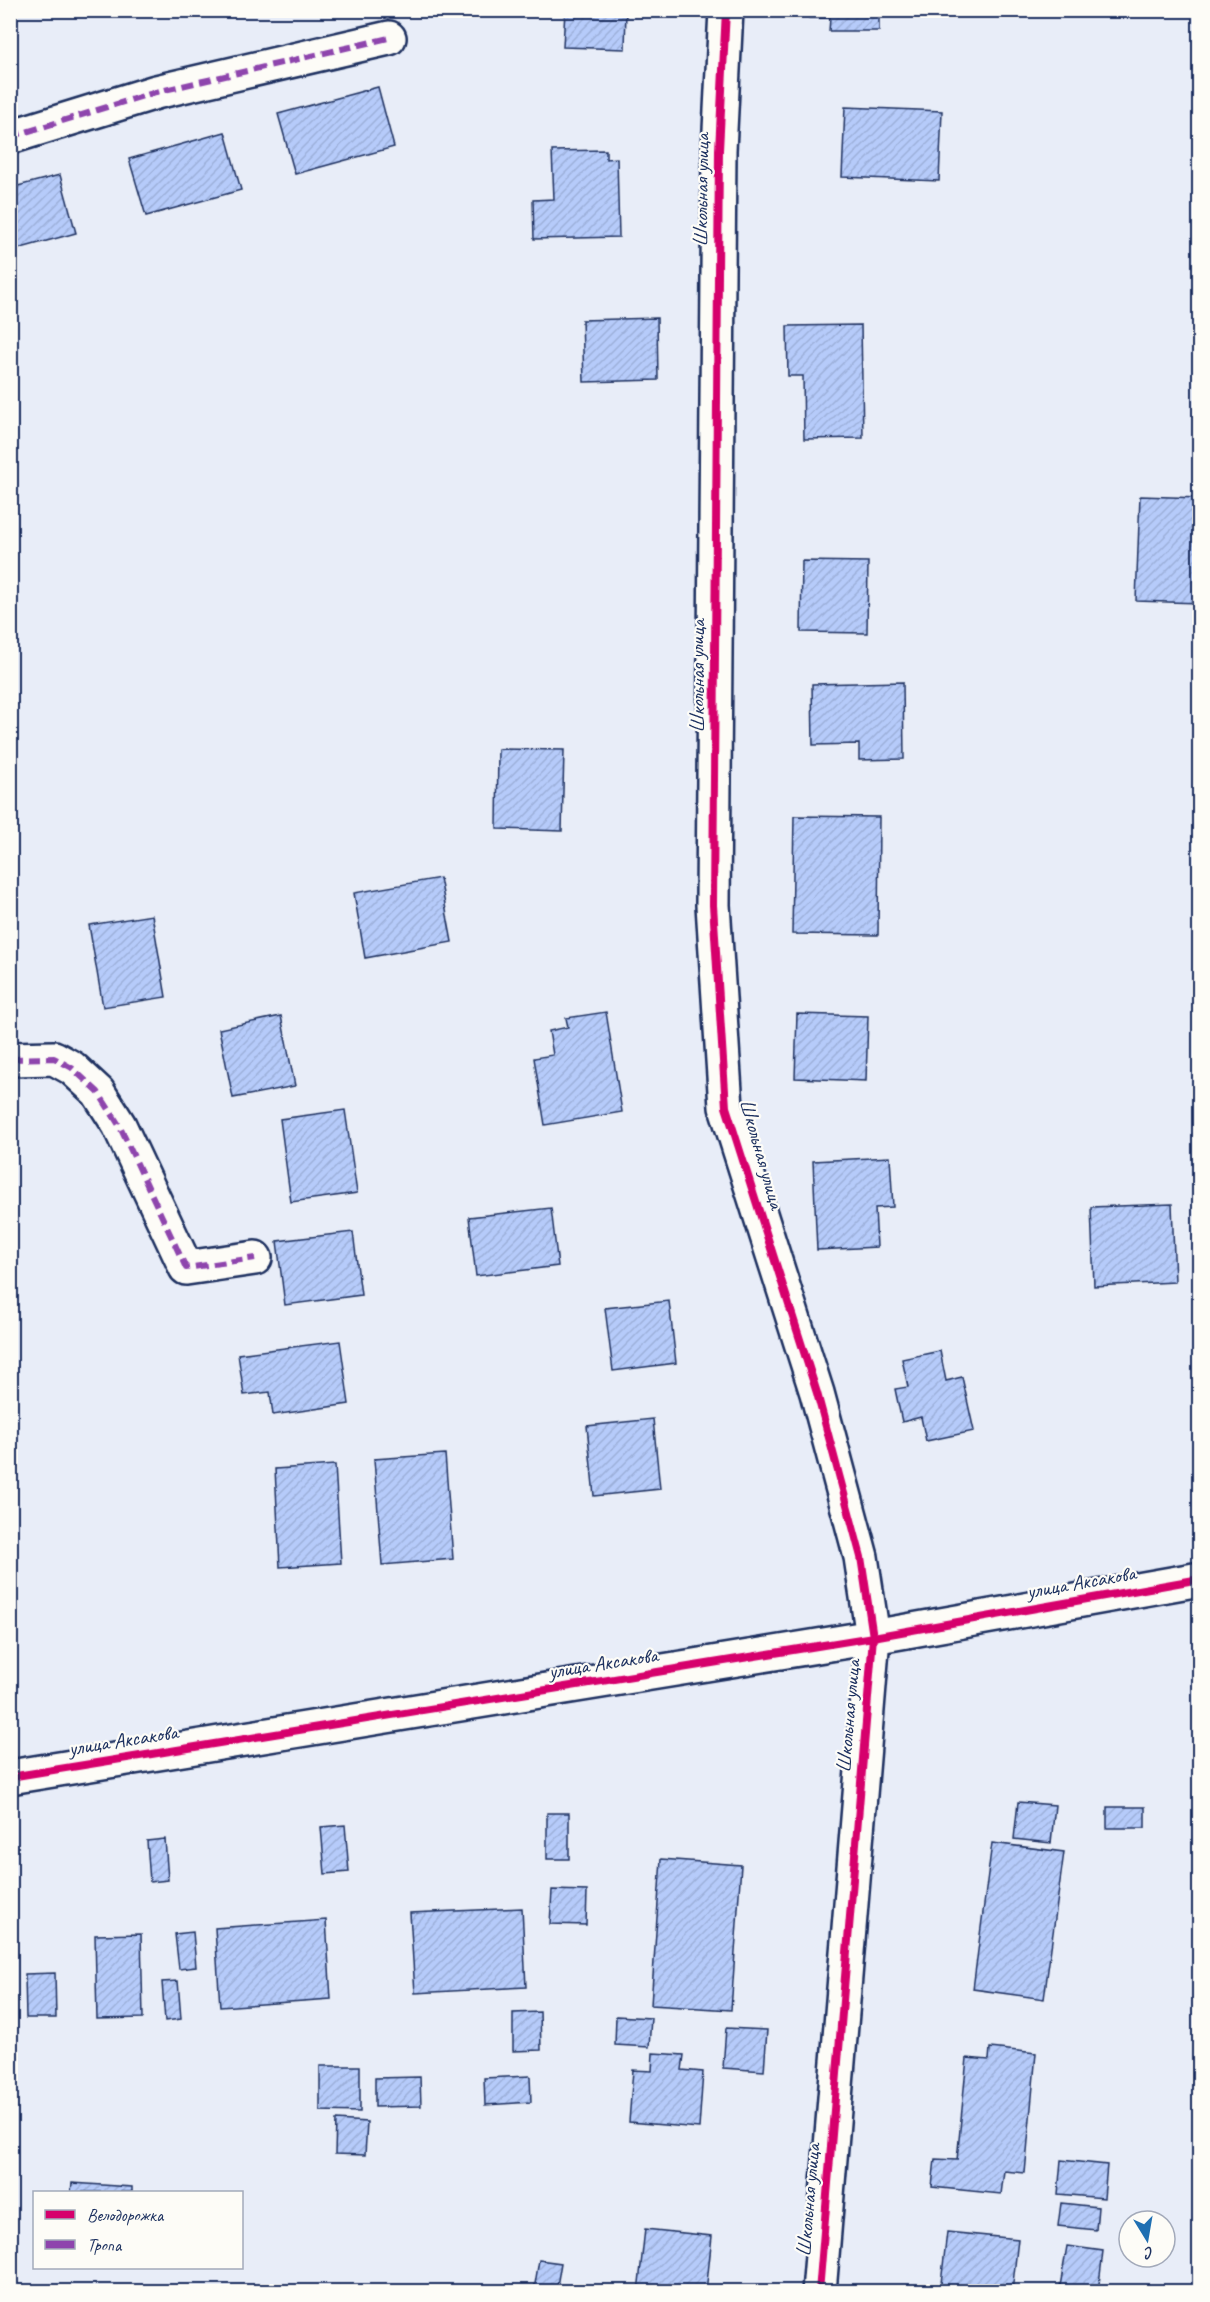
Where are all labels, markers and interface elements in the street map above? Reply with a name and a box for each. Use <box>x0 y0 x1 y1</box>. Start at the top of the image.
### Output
street label: Школьная улица <box>687 131 715 247</box>
street label: Школьная улица <box>684 617 710 733</box>
street label: Школьная улица <box>734 1096 791 1214</box>
street label: улица Аксакова <box>1023 1559 1140 1605</box>
street label: улица Аксакова <box>545 1641 662 1685</box>
street label: Школьная улица <box>830 1656 866 1774</box>
street label: улица Аксакова <box>65 1718 182 1762</box>
street label: Школьная улица <box>790 2140 826 2258</box>
legend <box>33 2191 243 2269</box>
text: Велодорожка <box>87 2204 165 2226</box>
north arrow <box>1117 2209 1177 2269</box>
text: Тропа <box>87 2234 123 2256</box>
text: С <box>1142 2242 1155 2264</box>

